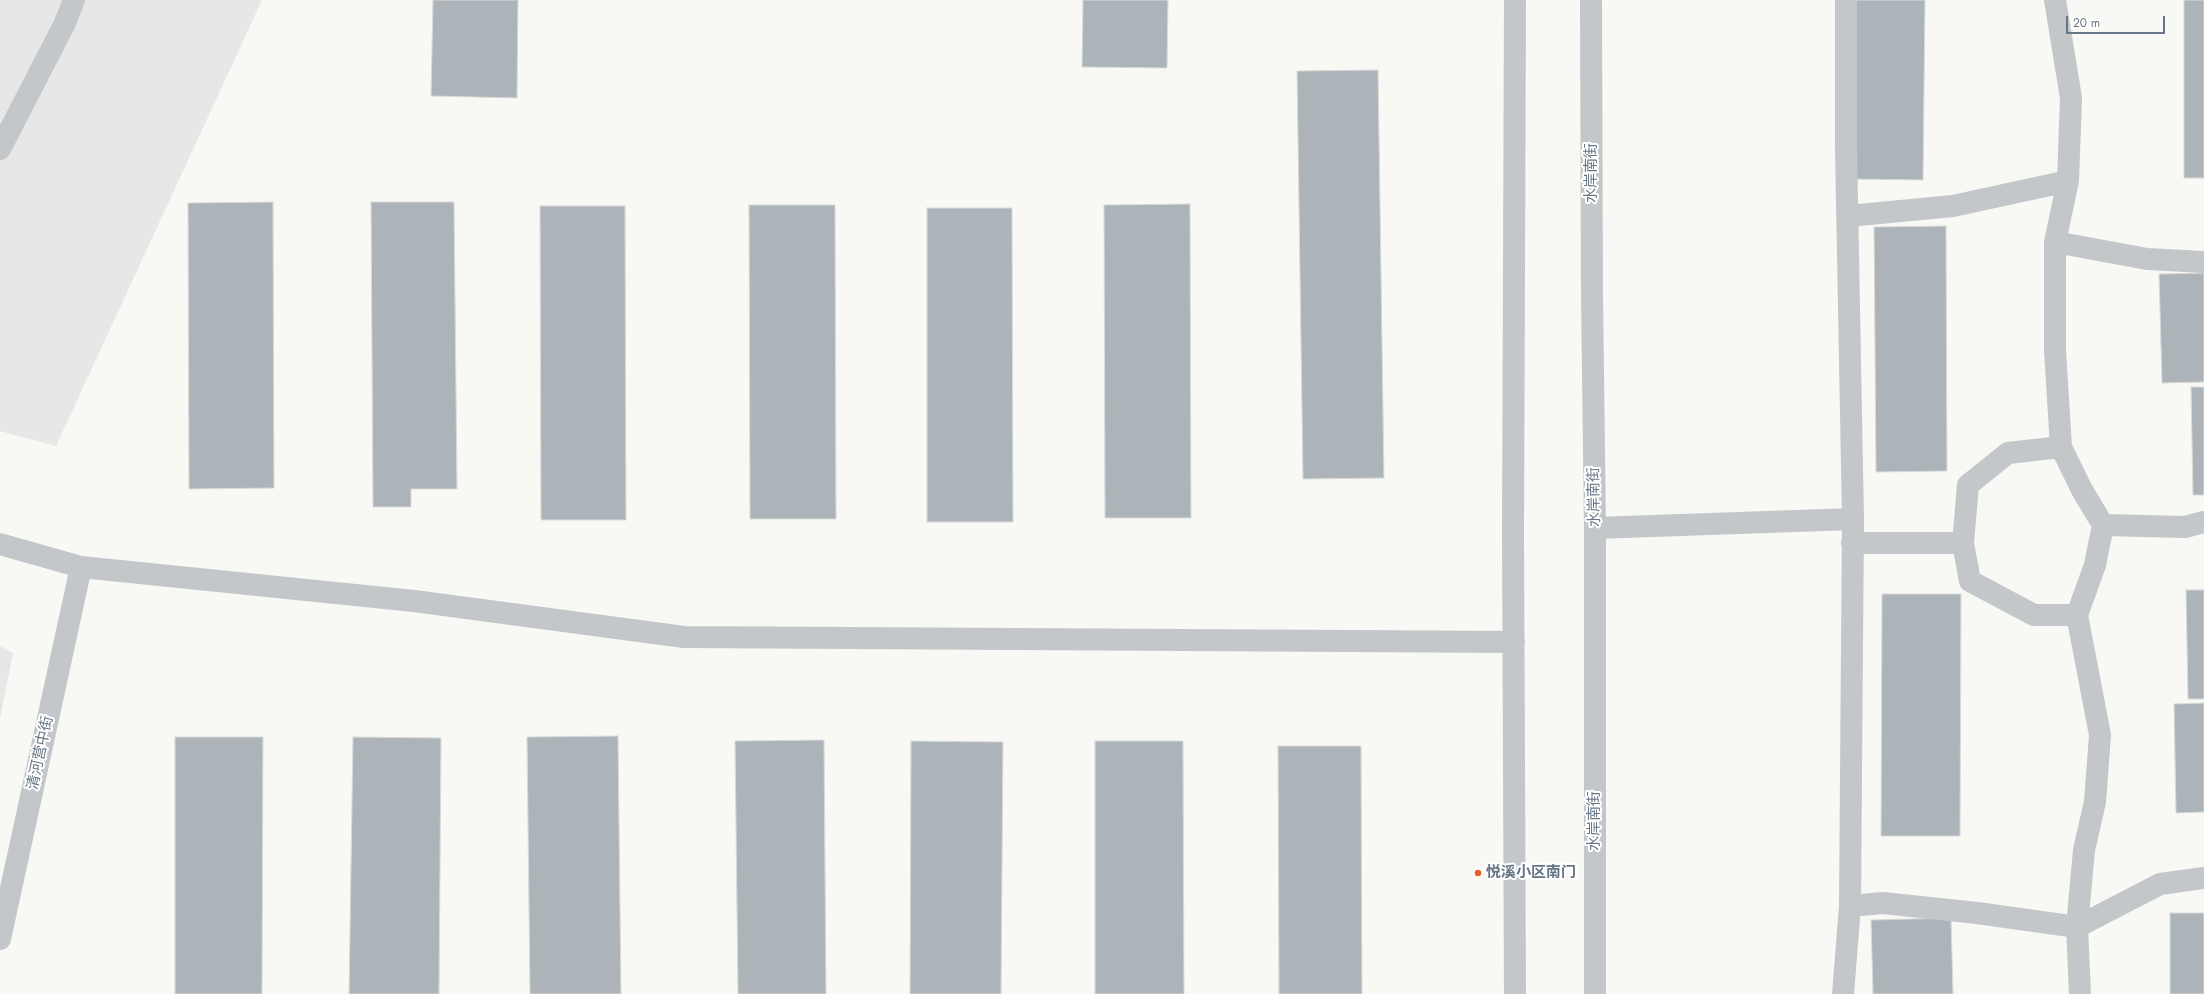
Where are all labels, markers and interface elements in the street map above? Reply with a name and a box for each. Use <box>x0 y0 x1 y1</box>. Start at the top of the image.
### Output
scale bar <box>2068 8 2167 34</box>
text: 20 m <box>2073 14 2100 32</box>
street label: 水岸南街 <box>1583 143 1601 203</box>
street label: 水岸南街 <box>1585 467 1605 527</box>
street label: 清河营中街 <box>24 714 58 792</box>
street label: 水岸南街 <box>1586 791 1604 851</box>
place label: 悦溪小区南门 <box>1486 864 1576 882</box>
marker: 悦溪小区南门 <box>1473 868 1483 878</box>

